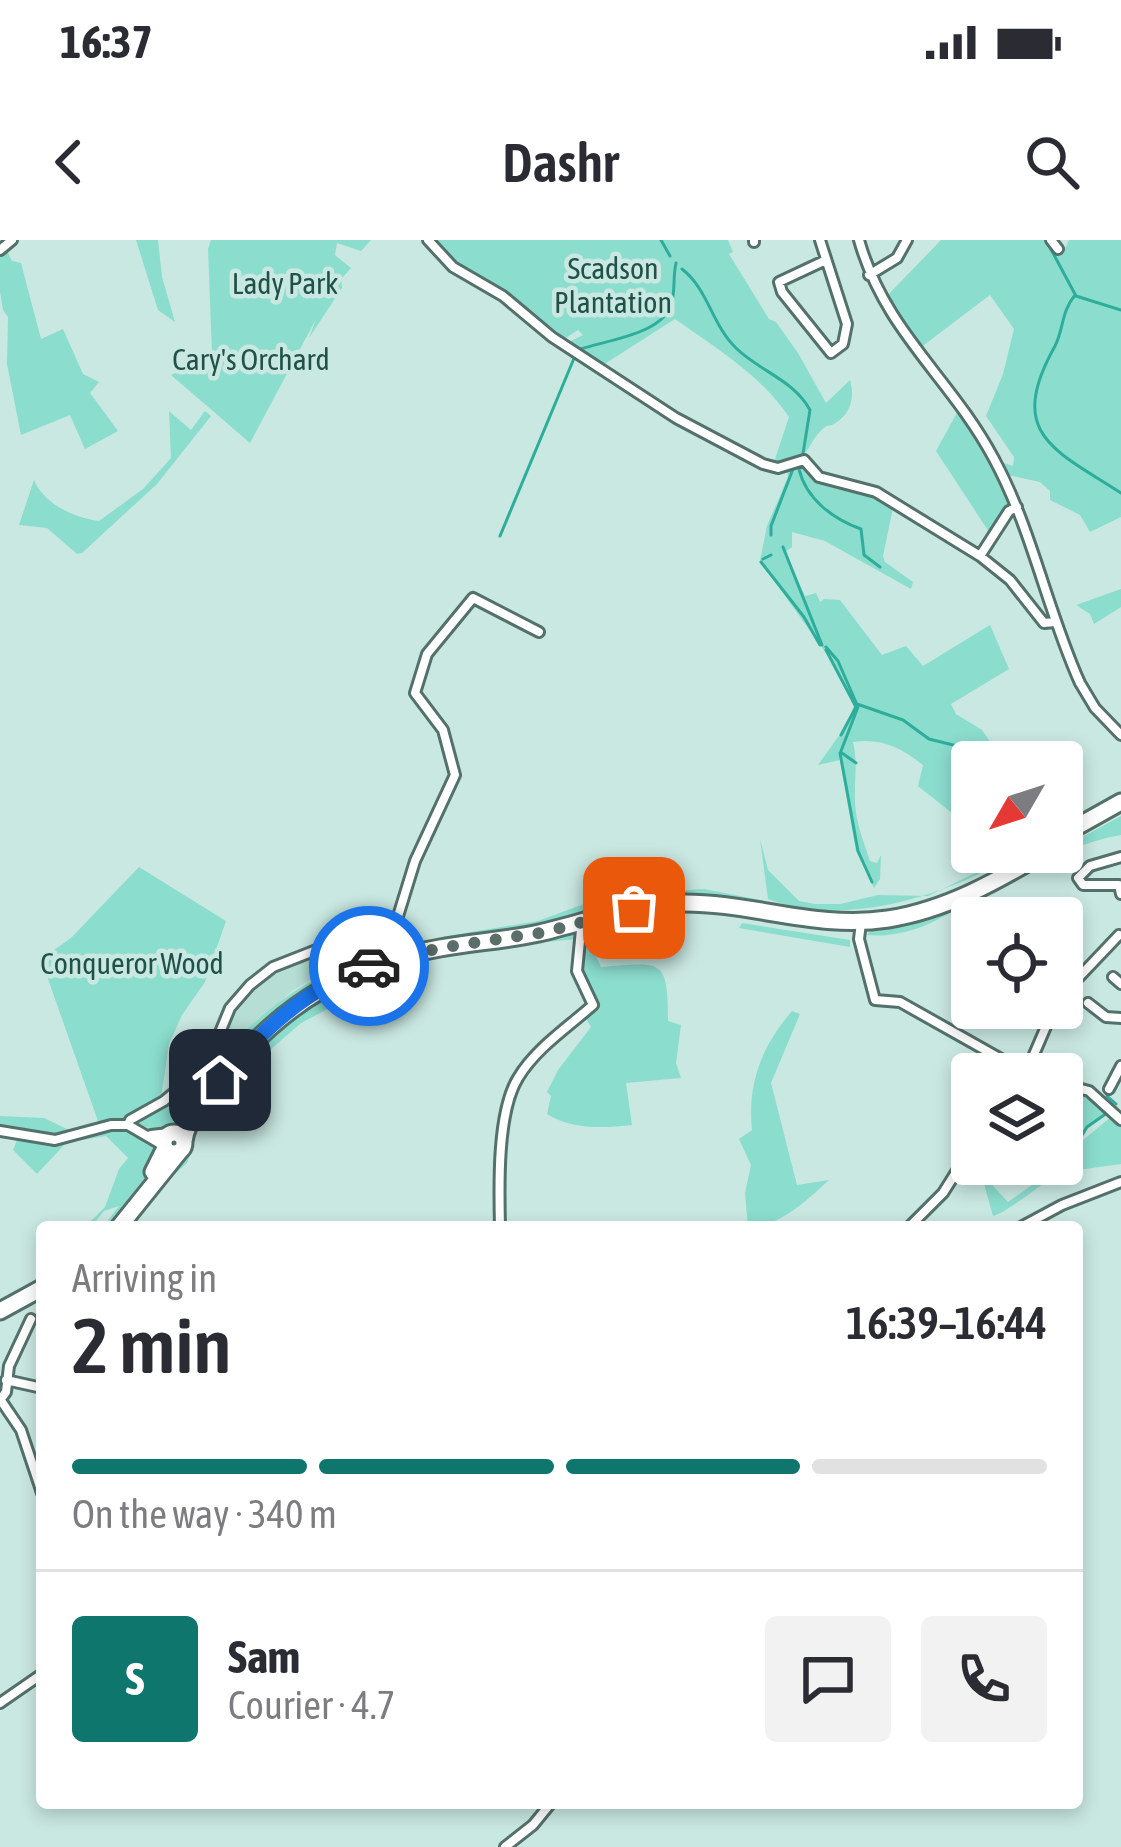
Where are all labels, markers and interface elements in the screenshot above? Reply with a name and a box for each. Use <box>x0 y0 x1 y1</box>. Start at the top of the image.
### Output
text: 16:37 <box>60 16 153 68</box>
icon: back <box>36 129 102 195</box>
icon: search <box>1019 129 1085 195</box>
text: Dashr <box>502 132 619 193</box>
park label: Scadson Plantation <box>554 251 672 319</box>
park label: Lady Park <box>232 266 338 300</box>
park label: Cary's Orchard <box>172 342 330 376</box>
north arrow <box>951 741 1083 873</box>
map controls <box>951 741 1083 1185</box>
pin <box>583 857 685 959</box>
icon: bag <box>601 875 667 941</box>
button: locate <box>951 897 1083 1029</box>
courier <box>309 906 429 1026</box>
icon: car <box>336 933 402 999</box>
park label: Conqueror Wood <box>40 946 224 980</box>
pin <box>169 1029 271 1131</box>
icon: home <box>187 1047 253 1113</box>
button: layers <box>951 1053 1083 1185</box>
text: Arriving in <box>72 1256 217 1300</box>
text: 16:39–16:44 <box>846 1297 1047 1349</box>
text: 2 min <box>72 1300 231 1390</box>
text: On the way · 340 m <box>72 1492 337 1536</box>
button: chat <box>765 1616 891 1742</box>
button: phone <box>921 1616 1047 1742</box>
text: Sam <box>228 1631 300 1683</box>
text: S <box>126 1653 144 1705</box>
text: Courier · 4.7 <box>228 1683 395 1727</box>

